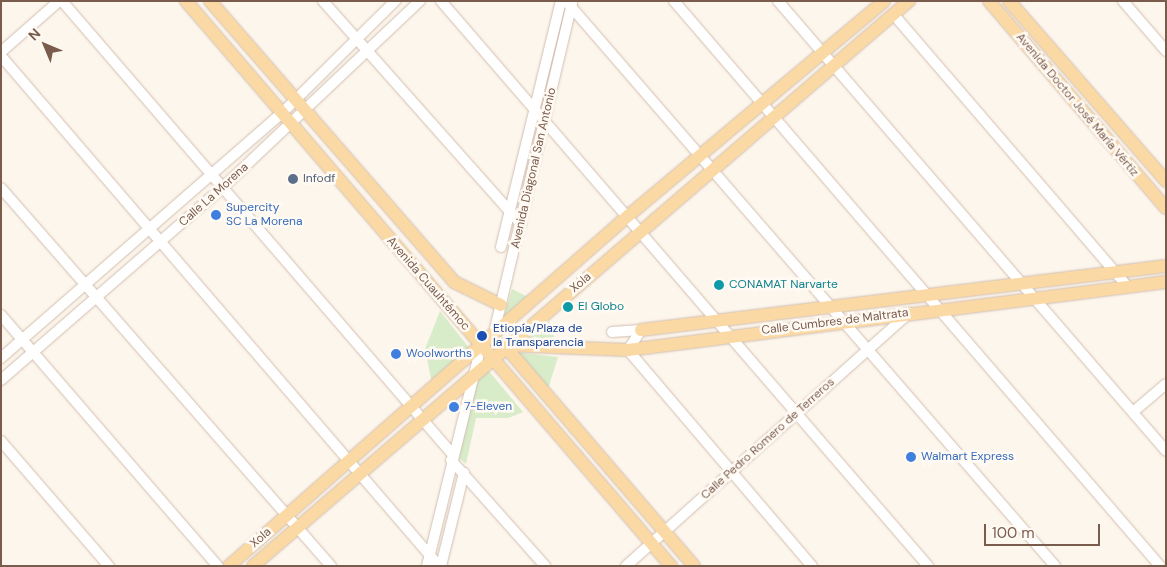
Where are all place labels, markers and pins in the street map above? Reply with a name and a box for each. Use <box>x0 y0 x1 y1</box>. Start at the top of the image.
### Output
place label: Infodf <box>303 172 335 186</box>
marker: Infodf <box>287 173 299 185</box>
place label: Supercity SC La Morena <box>226 201 302 229</box>
marker: Supercity SC La Morena <box>210 209 222 221</box>
place label: CONAMAT Narvarte <box>729 278 838 292</box>
marker: CONAMAT Narvarte <box>713 279 725 291</box>
place label: El Globo <box>578 300 624 314</box>
marker: El Globo <box>562 301 574 313</box>
place label: Etiopía/Plaza de la Transparencia <box>493 322 584 350</box>
marker: Etiopía/Plaza de la Transparencia <box>475 329 489 343</box>
place label: Woolworths <box>406 347 472 361</box>
marker: Woolworths <box>390 348 402 360</box>
place label: 7-Eleven <box>464 400 512 414</box>
marker: 7-Eleven <box>448 401 460 413</box>
place label: Walmart Express <box>921 450 1014 464</box>
marker: Walmart Express <box>905 451 917 463</box>

